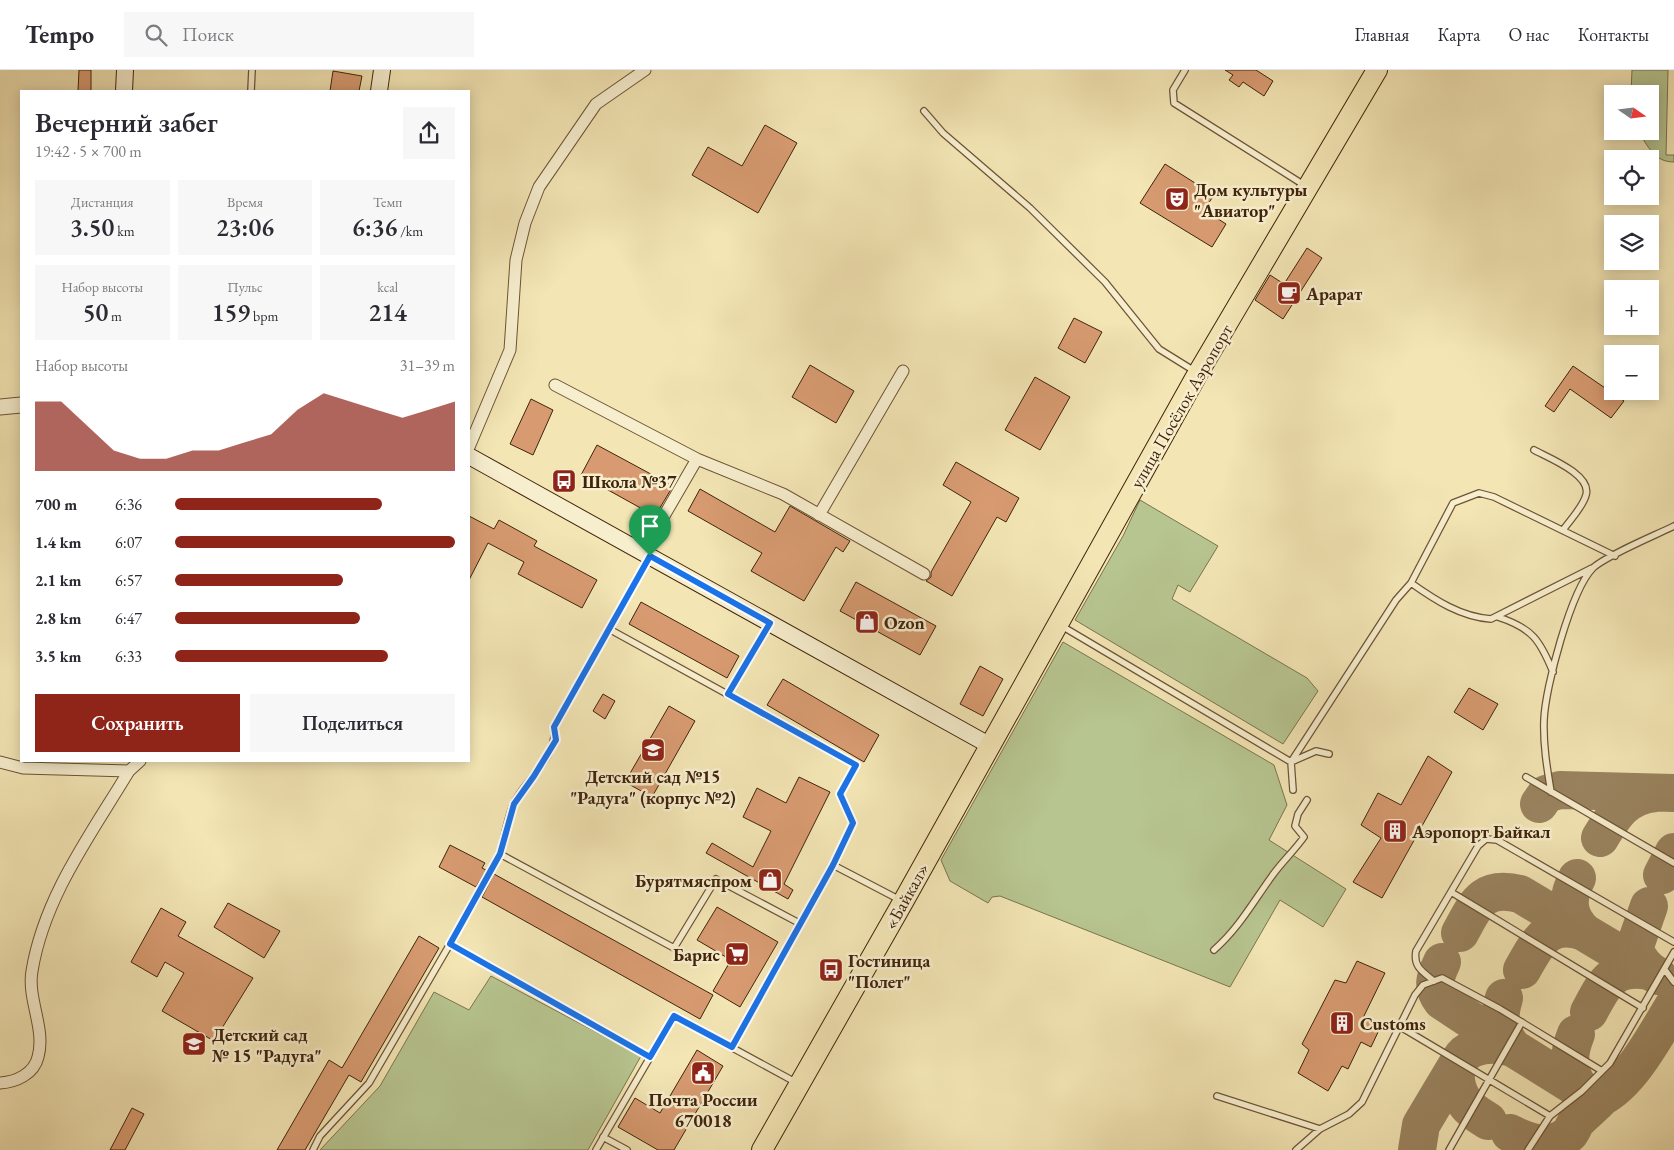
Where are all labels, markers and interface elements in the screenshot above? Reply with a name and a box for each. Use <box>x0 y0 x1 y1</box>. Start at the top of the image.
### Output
search box <box>124 12 474 57</box>
text: Tempo <box>25 19 94 50</box>
icon: search <box>142 21 170 49</box>
text: Поиск <box>182 22 234 47</box>
text: Главная <box>1355 23 1409 46</box>
text: Карта <box>1437 23 1480 46</box>
text: О нас <box>1508 23 1550 46</box>
text: Контакты <box>1578 23 1649 46</box>
north arrow <box>1604 85 1659 140</box>
map controls <box>1604 85 1659 400</box>
text: Вечерний забег <box>35 104 218 140</box>
button: share <box>403 107 455 159</box>
text: 19:42 · 5 × 700 m <box>35 141 142 162</box>
button: locate <box>1604 150 1659 205</box>
place label: Дом культуры "Авиатор" <box>1194 178 1308 222</box>
theatre icon: Дом культуры "Авиатор" <box>1164 186 1190 212</box>
text: Дистанция <box>71 193 134 211</box>
text: Время <box>227 193 263 211</box>
text: Темп <box>373 193 402 211</box>
text: 3.50 <box>70 211 114 243</box>
text: 23:06 <box>216 211 274 243</box>
text: 6:36 <box>352 211 397 243</box>
button: layers <box>1604 215 1659 270</box>
text: km <box>114 222 135 240</box>
text: /km <box>397 222 423 240</box>
text: Набор высоты <box>62 278 143 296</box>
text: Пульс <box>227 278 263 296</box>
text: kcal <box>377 278 398 296</box>
cafe icon: Арарат <box>1276 280 1302 306</box>
button: + <box>1604 280 1659 335</box>
place label: Арарат <box>1305 282 1362 305</box>
text: 50 <box>83 296 108 328</box>
text: 159 <box>212 296 250 328</box>
text: 214 <box>368 296 407 328</box>
text: m <box>108 307 122 325</box>
text: bpm <box>250 307 278 325</box>
street label: улица Посёлок Аэропорт <box>1125 319 1238 492</box>
button: − <box>1604 345 1659 400</box>
text: Набор высоты <box>35 355 128 376</box>
text: 31–39 m <box>400 355 455 376</box>
bus stop icon: Школа №37 <box>551 468 577 494</box>
place label: Школа №37 <box>582 470 677 493</box>
text: 700 m <box>35 494 77 515</box>
text: 6:36 <box>115 494 142 515</box>
pin <box>629 505 671 556</box>
icon: arrive <box>636 512 664 540</box>
text: 1.4 km <box>35 532 81 553</box>
text: 6:07 <box>115 532 142 553</box>
text: 2.1 km <box>35 570 81 591</box>
text: 6:57 <box>115 570 142 591</box>
text: 2.8 km <box>35 608 81 629</box>
text: 6:47 <box>115 608 142 629</box>
shop icon: Ozon <box>854 609 880 635</box>
place label: Ozon <box>884 611 925 634</box>
text: 3.5 km <box>35 646 81 667</box>
text: 6:33 <box>115 646 142 667</box>
button: Сохранить <box>35 694 240 752</box>
button: Поделиться <box>250 694 455 752</box>
school or university icon: Детский сад №15 "Радуга" (корпус №2) <box>640 737 666 763</box>
place label: Детский сад №15 "Радуга" (корпус №2) <box>570 765 736 809</box>
building icon: Аэропорт Байкал <box>1382 818 1408 844</box>
place label: Аэропорт Байкал <box>1411 820 1550 843</box>
street label: «Байкал» <box>878 859 934 933</box>
shop icon: Бурятмяспром <box>757 867 783 893</box>
place label: Бурятмяспром <box>635 869 752 892</box>
supermarket icon: Барис <box>724 941 750 967</box>
place label: Барис <box>673 943 721 966</box>
place label: Гостиница "Полет" <box>848 949 931 993</box>
bus stop icon: Гостиница "Полет" <box>818 957 844 983</box>
building icon: Customs <box>1329 1010 1355 1036</box>
place label: Customs <box>1360 1012 1426 1035</box>
place label: Детский сад № 15 "Радуга" <box>212 1023 322 1067</box>
school or university icon: Детский сад № 15 "Радуга" <box>181 1031 207 1057</box>
public building icon: Почта России 670018 <box>690 1060 716 1086</box>
place label: Почта России 670018 <box>649 1088 758 1132</box>

